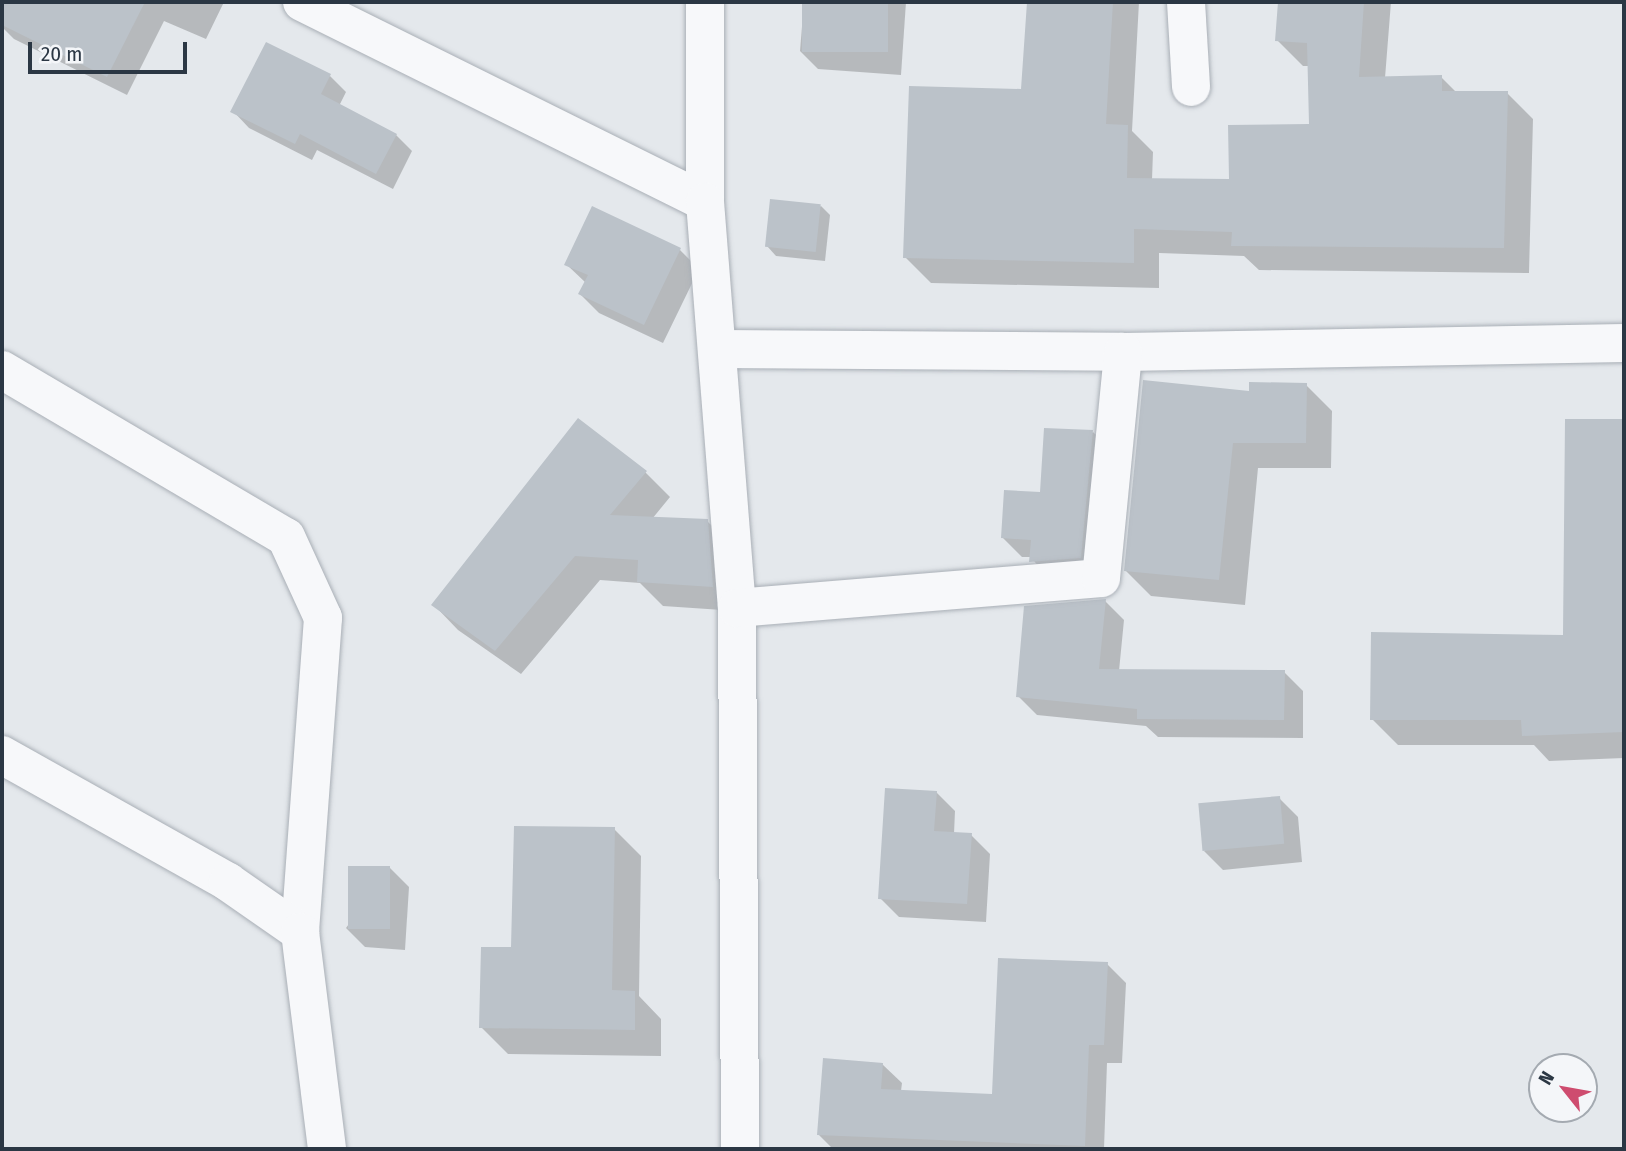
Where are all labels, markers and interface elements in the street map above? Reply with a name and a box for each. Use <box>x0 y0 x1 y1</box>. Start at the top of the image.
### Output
scale bar <box>32 28 191 72</box>
text: 20 m <box>41 41 82 67</box>
north arrow <box>1528 1053 1598 1123</box>
text: N <box>1533 1067 1559 1089</box>

